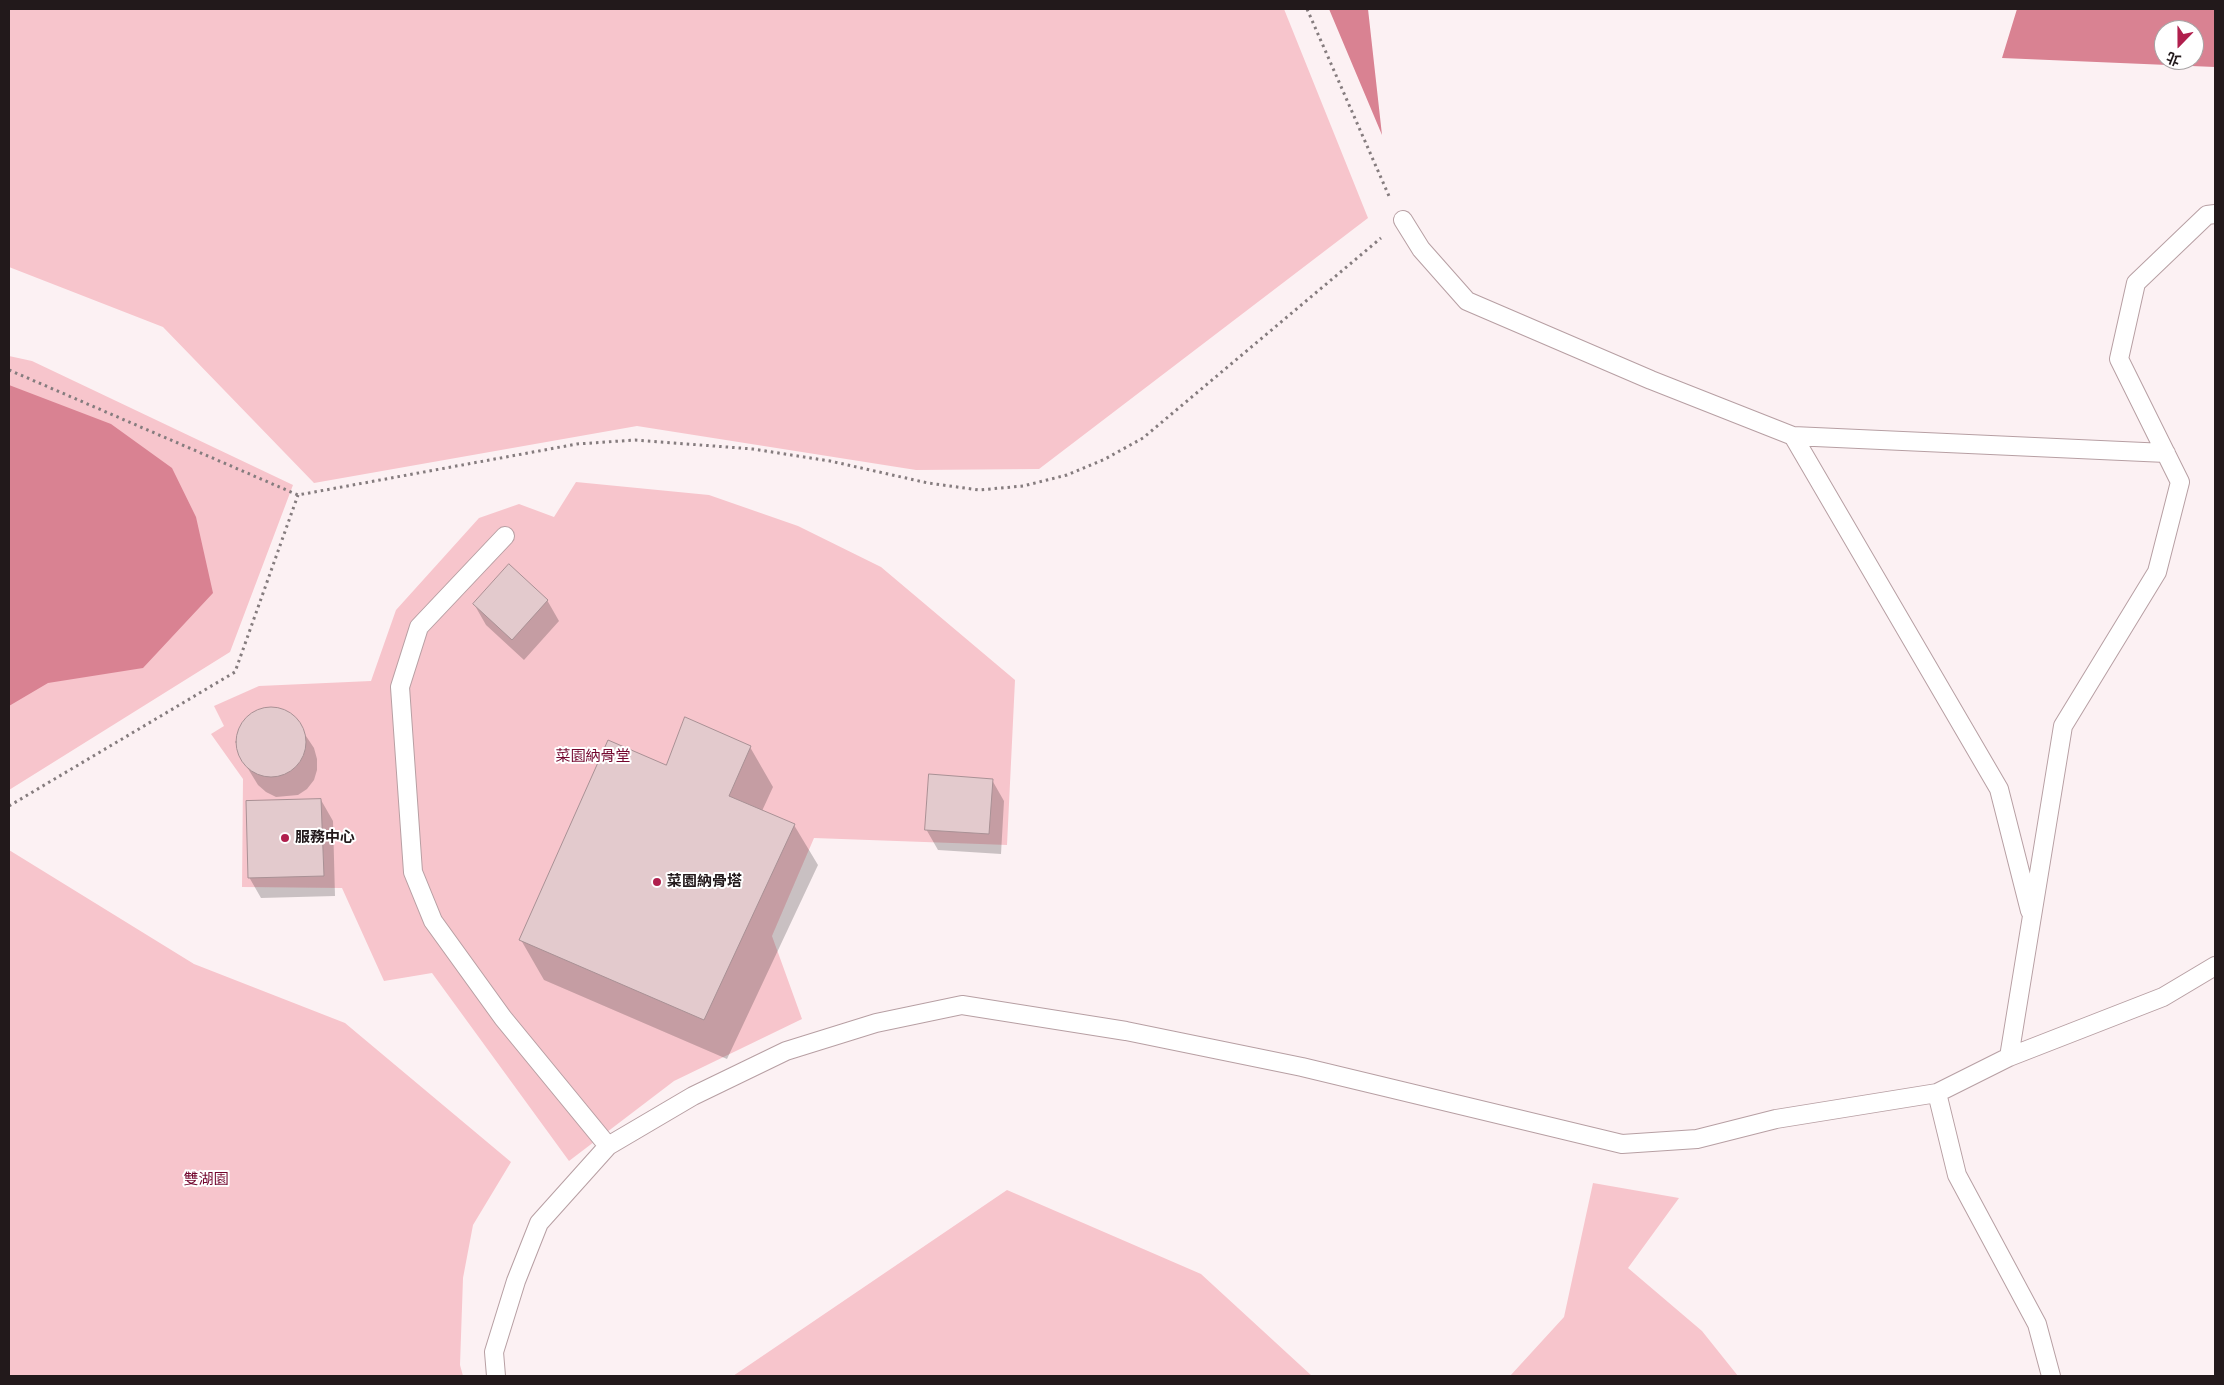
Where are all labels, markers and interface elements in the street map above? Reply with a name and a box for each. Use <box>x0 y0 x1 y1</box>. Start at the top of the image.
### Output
north arrow <box>2154 20 2204 70</box>
text: 北 <box>2164 48 2183 69</box>
park label: 菜園納骨堂 <box>556 748 630 766</box>
place label: 服務中心 <box>295 829 355 847</box>
marker: 服務中心 <box>279 832 291 844</box>
place label: 菜園納骨塔 <box>667 873 742 891</box>
marker: 菜園納骨塔 <box>651 876 663 888</box>
park label: 雙湖園 <box>184 1171 228 1189</box>

